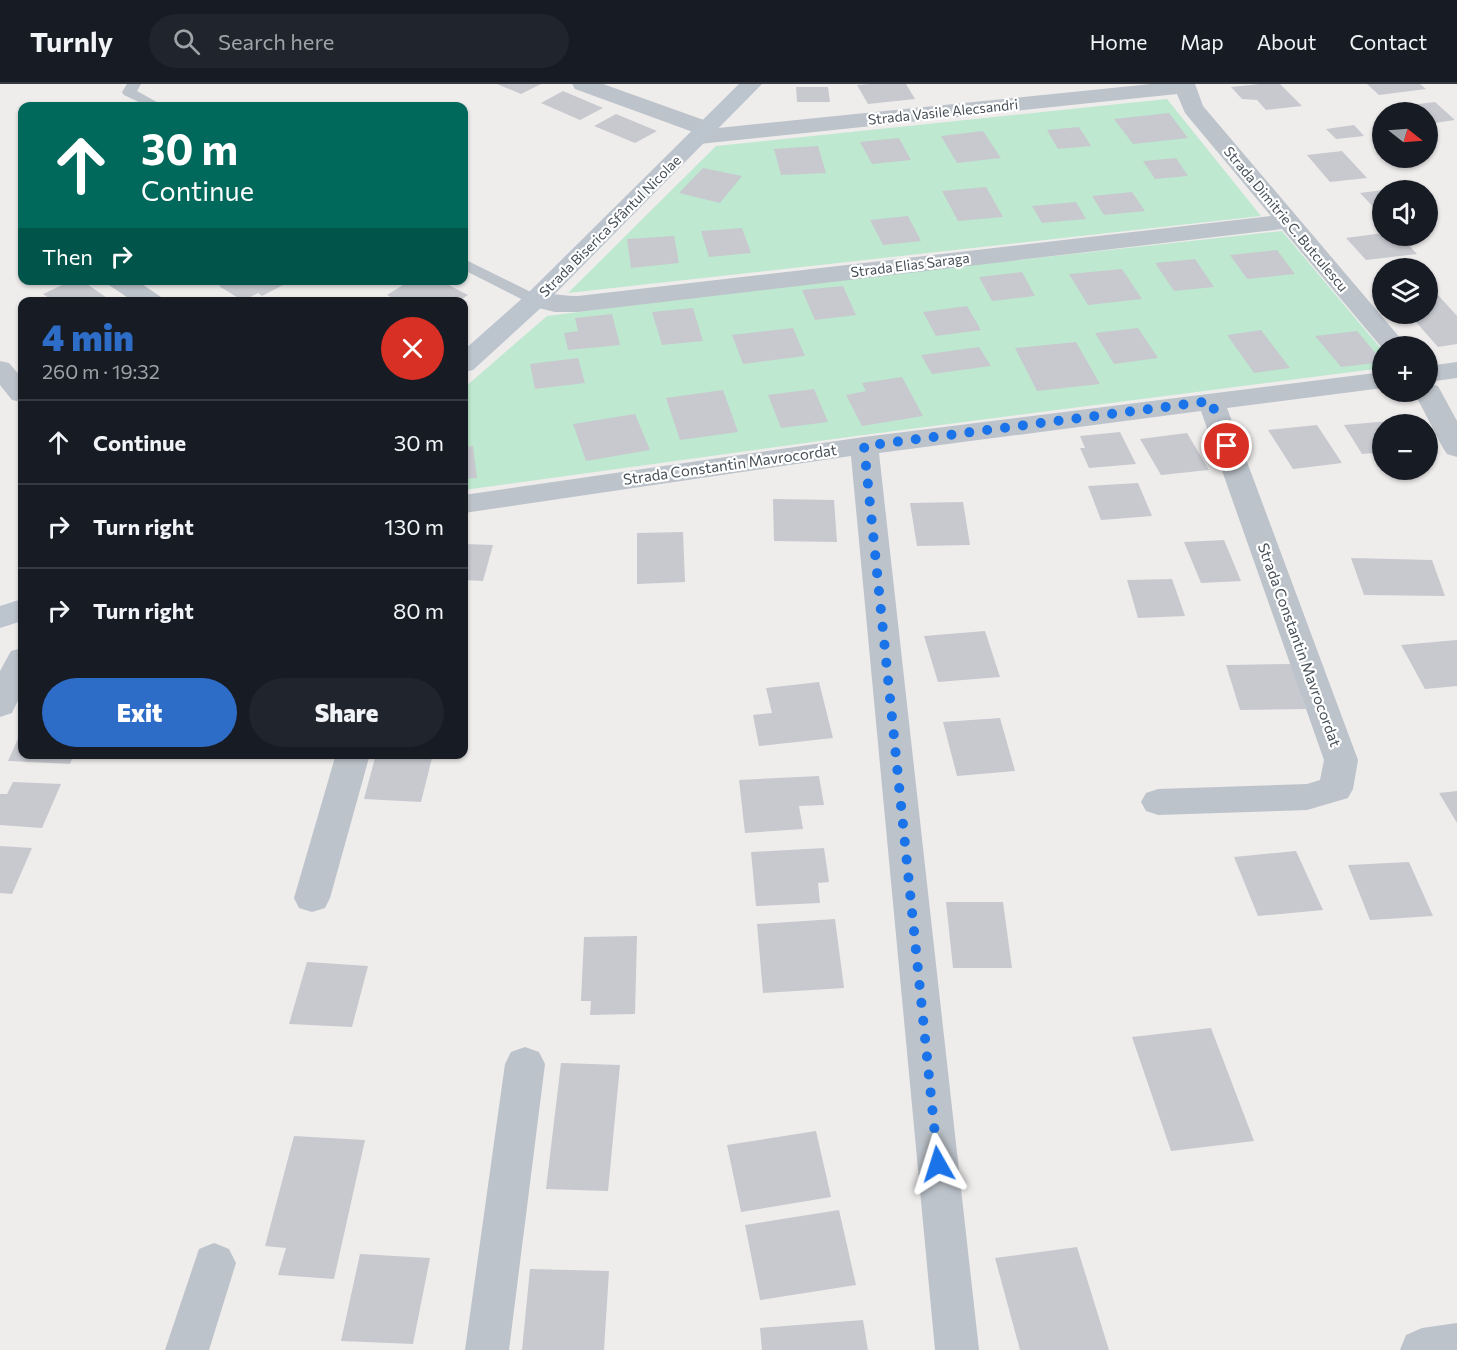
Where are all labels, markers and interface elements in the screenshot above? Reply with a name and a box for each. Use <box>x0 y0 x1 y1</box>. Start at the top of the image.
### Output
search box <box>149 14 569 68</box>
text: Turnly <box>30 24 113 58</box>
icon: search <box>170 25 203 58</box>
text: Search here <box>218 28 334 55</box>
text: Home <box>1090 29 1147 54</box>
text: Map <box>1180 29 1224 54</box>
text: About <box>1257 29 1316 54</box>
text: Contact <box>1349 29 1427 54</box>
street label: Strada Vasile Alecsandri <box>867 95 1019 128</box>
north arrow <box>1372 102 1438 168</box>
map controls <box>1372 102 1438 480</box>
text: 30 m <box>141 122 238 174</box>
icon: ahead <box>42 126 120 204</box>
street label: Strada Dimitrie C. Butculescu <box>1221 143 1352 295</box>
street label: Strada Biserica Sfântul Nicolae <box>535 151 684 300</box>
text: Continue <box>141 174 254 207</box>
button: sound <box>1372 180 1438 246</box>
icon: right <box>105 240 138 273</box>
text: Then <box>42 243 93 270</box>
street label: Strada Elias Saraga <box>850 249 970 280</box>
button: layers <box>1372 258 1438 324</box>
text: 4 min <box>42 314 134 358</box>
button: close <box>381 317 444 380</box>
button: + <box>1372 336 1438 402</box>
text: 260 m · 19:32 <box>42 359 160 383</box>
button: − <box>1372 414 1438 480</box>
pin <box>1201 420 1252 471</box>
icon: ahead <box>42 426 75 459</box>
text: Continue <box>93 429 186 456</box>
text: 30 m <box>394 429 444 456</box>
icon: arrive <box>1210 429 1243 462</box>
street label: Strada Constantin Mavrocordat <box>622 440 838 488</box>
icon: right <box>42 510 75 543</box>
text: Turn right <box>93 513 194 540</box>
text: 130 m <box>384 513 444 540</box>
street label: Strada Constantin Mavrocordat <box>1255 540 1345 749</box>
icon: right <box>42 594 75 627</box>
text: Turn right <box>93 597 194 624</box>
text: 80 m <box>393 597 444 624</box>
button: Exit <box>42 678 237 747</box>
button: Share <box>249 678 444 747</box>
position arrow <box>906 1132 970 1196</box>

